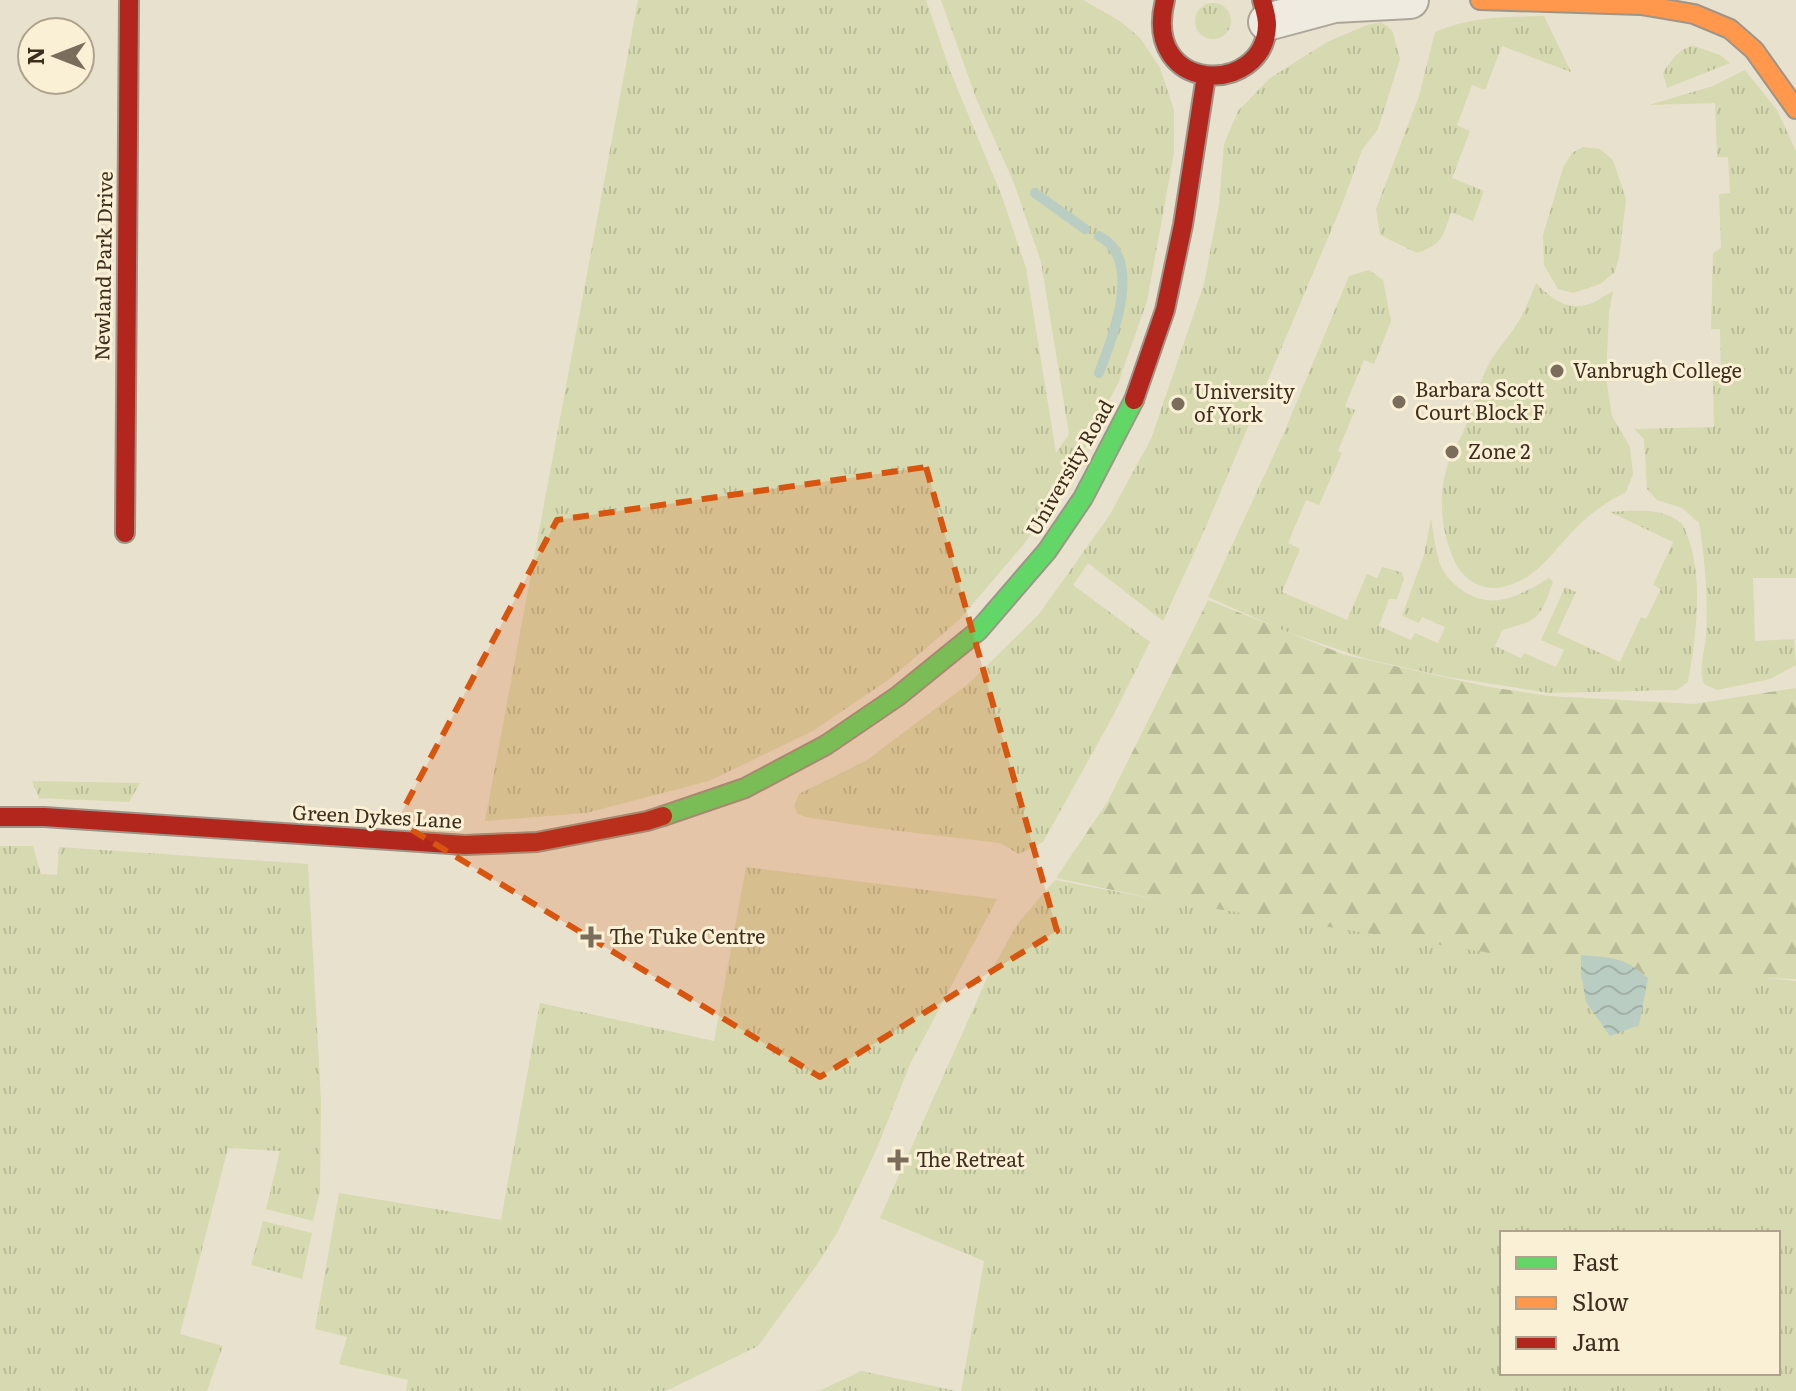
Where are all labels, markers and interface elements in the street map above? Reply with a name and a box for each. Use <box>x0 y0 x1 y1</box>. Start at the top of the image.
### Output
north arrow <box>16 16 96 96</box>
text: N <box>18 47 51 65</box>
street label: Newland Park Drive <box>85 171 119 361</box>
place label: Vanbrugh College <box>1573 354 1742 384</box>
marker: Vanbrugh College <box>1548 362 1566 380</box>
place label: Barbara Scott Court Block F <box>1415 373 1545 426</box>
place label: University of York <box>1194 375 1295 428</box>
street label: University Road <box>1017 393 1120 541</box>
marker: Barbara Scott Court Block F <box>1390 393 1408 411</box>
marker: University of York <box>1169 395 1187 413</box>
place label: Zone 2 <box>1468 435 1530 465</box>
marker: Zone 2 <box>1443 443 1461 461</box>
street label: Green Dykes Lane <box>291 796 463 834</box>
place label: The Tuke Centre <box>609 920 765 950</box>
marker: The Tuke Centre <box>580 926 602 948</box>
place label: The Retreat <box>916 1143 1024 1173</box>
marker: The Retreat <box>887 1149 909 1171</box>
legend <box>1500 1231 1780 1375</box>
text: Fast <box>1572 1243 1619 1278</box>
text: Slow <box>1572 1283 1629 1318</box>
text: Jam <box>1572 1323 1620 1358</box>

